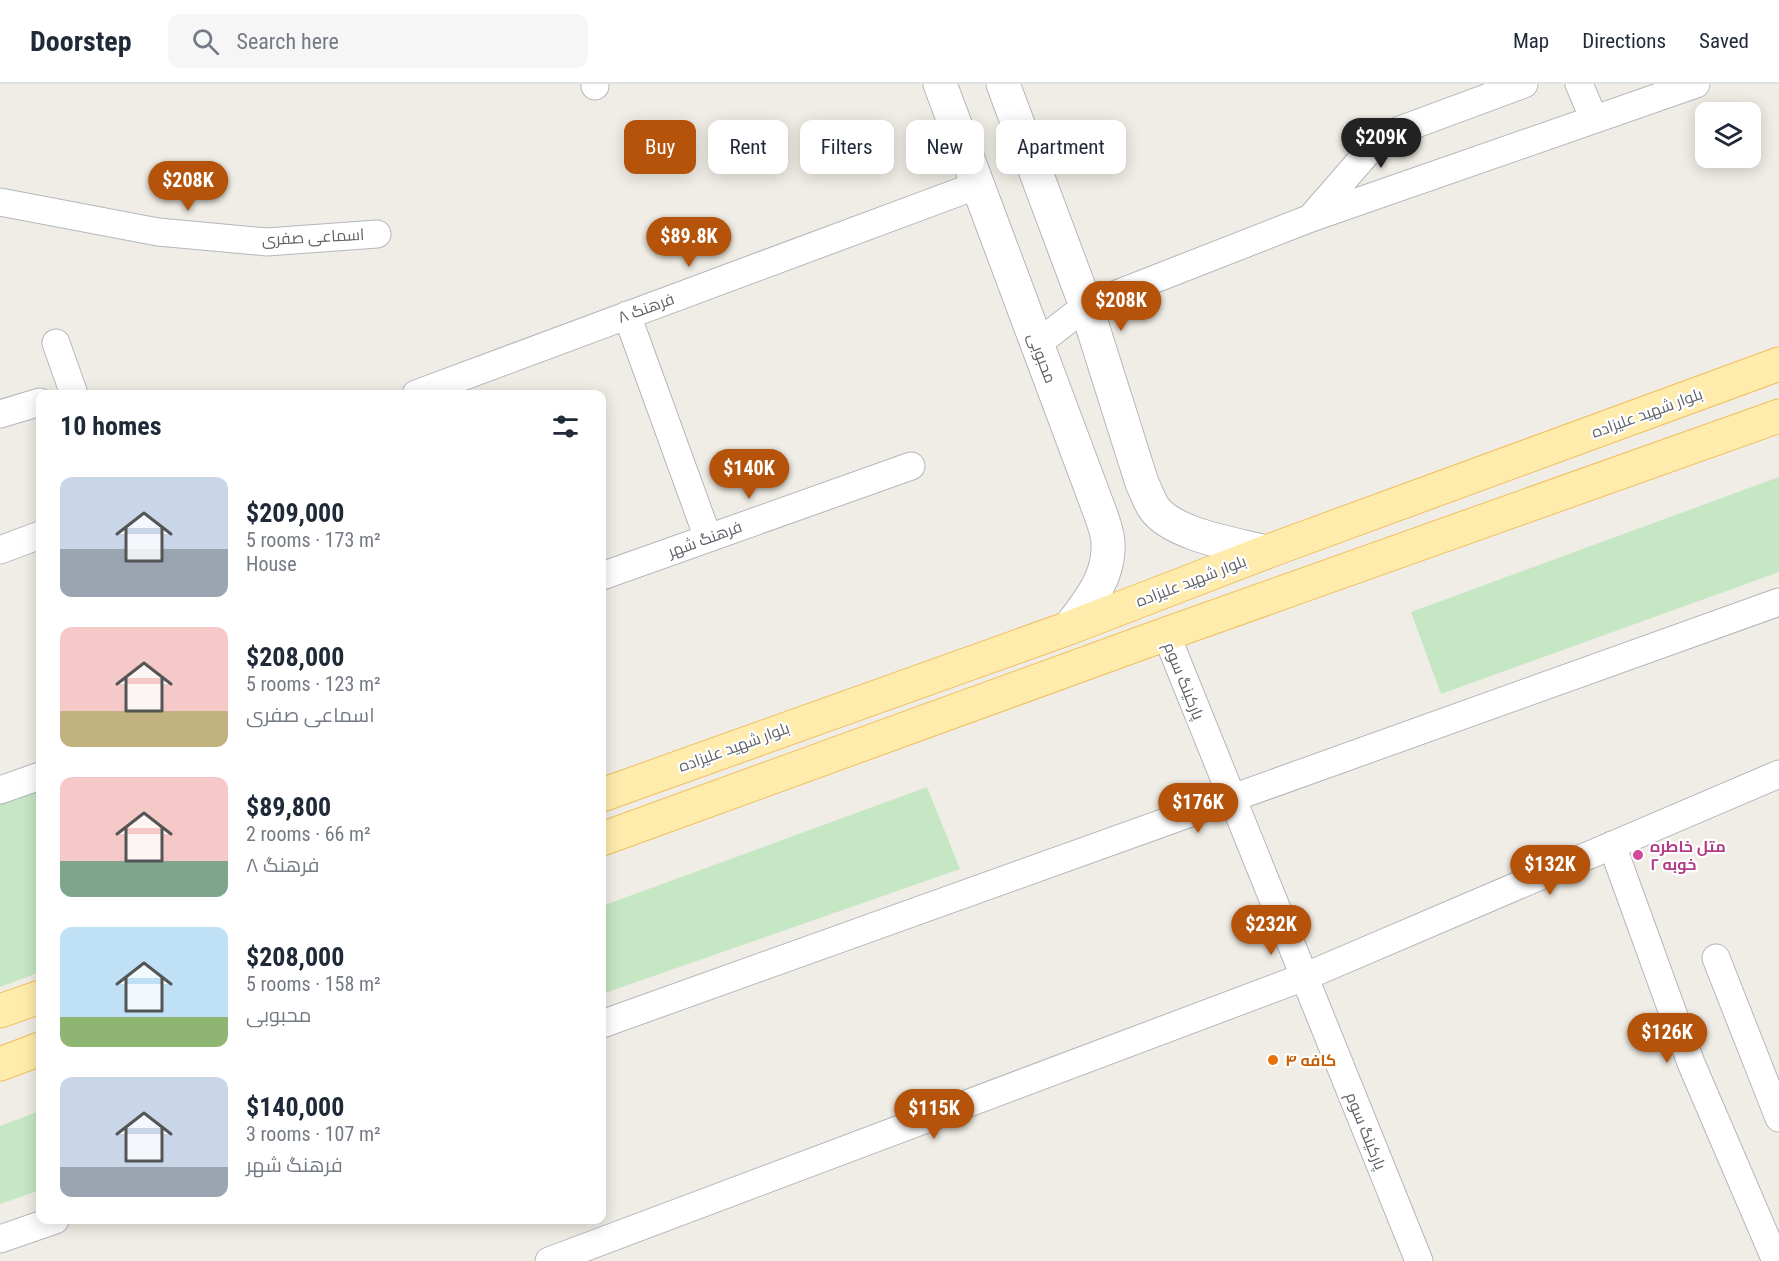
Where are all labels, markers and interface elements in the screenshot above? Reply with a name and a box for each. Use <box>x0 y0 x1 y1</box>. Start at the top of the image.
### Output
search box <box>168 14 588 68</box>
text: Doorstep <box>30 25 132 58</box>
icon: search <box>189 25 222 58</box>
text: Search here <box>237 29 339 54</box>
text: Map <box>1513 29 1549 53</box>
text: Directions <box>1582 29 1666 53</box>
text: Saved <box>1699 29 1749 53</box>
map controls <box>1695 102 1761 168</box>
button: layers <box>1695 102 1761 168</box>
pin: $209K <box>1339 118 1423 169</box>
chip: Buy <box>624 120 696 174</box>
chip: Rent <box>708 120 788 174</box>
chip: Filters <box>800 120 894 174</box>
chip: New <box>906 120 984 174</box>
chip: Apartment <box>996 120 1126 174</box>
text: $209K <box>1355 125 1407 149</box>
pin: $208K <box>146 161 230 212</box>
text: $208K <box>162 168 214 192</box>
pin: $89.8K <box>640 217 738 268</box>
text: $89.8K <box>660 224 718 248</box>
street label: اسماعی صفری <box>261 225 365 250</box>
pin: $208K <box>1079 281 1163 332</box>
text: $208K <box>1095 288 1147 312</box>
street label: فرهنگ ۸ <box>615 289 677 327</box>
street label: محبوبی <box>1023 330 1060 386</box>
street label: بلوار شهید علیزاده <box>1589 384 1705 443</box>
icon: filters <box>549 410 582 443</box>
text: 10 homes <box>60 411 162 441</box>
pin: $140K <box>707 449 791 500</box>
text: $140K <box>723 456 775 480</box>
text: $209,000 <box>246 498 344 528</box>
icon: home <box>108 501 180 573</box>
street label: فرهنگ شهر <box>664 517 745 562</box>
text: 5 rooms · 173 m² <box>246 528 381 552</box>
street label: بلوار شهید علیزاده <box>1133 551 1249 612</box>
text: House <box>246 552 297 576</box>
street label: پارکینگ سوم <box>1158 639 1208 724</box>
text: $208,000 <box>246 642 344 672</box>
icon: home <box>108 651 180 723</box>
text: 5 rooms · 123 m² <box>246 672 381 696</box>
text: اسماعی صفری <box>246 703 375 727</box>
street label: بلوار شهید علیزاده <box>676 718 792 777</box>
pin: $176K <box>1156 783 1240 834</box>
text: $176K <box>1172 790 1224 814</box>
text: $89,800 <box>246 792 331 822</box>
icon: home <box>108 801 180 873</box>
text: 2 rooms · 66 m² <box>246 822 371 846</box>
place label: متل خاطره خوبه ۲ <box>1650 837 1726 874</box>
pin: $132K <box>1508 845 1592 896</box>
marker: متل خاطره خوبه ۲ <box>1631 848 1645 862</box>
text: $132K <box>1524 852 1576 876</box>
text: فرهنگ ۸ <box>246 853 319 877</box>
pin: $232K <box>1229 905 1313 956</box>
text: $232K <box>1245 912 1297 936</box>
text: $208,000 <box>246 942 344 972</box>
icon: home <box>108 951 180 1023</box>
text: 5 rooms · 158 m² <box>246 972 381 996</box>
text: محبوبی <box>246 1003 311 1027</box>
pin: $126K <box>1625 1013 1709 1064</box>
text: $126K <box>1641 1020 1693 1044</box>
place label: کافه ۴ <box>1285 1051 1336 1070</box>
marker: کافه ۴ <box>1266 1053 1280 1067</box>
pin: $115K <box>892 1089 976 1140</box>
street label: پارکینگ سوم <box>1340 1089 1390 1174</box>
text: $140,000 <box>246 1092 344 1122</box>
text: $115K <box>908 1096 960 1120</box>
icon: home <box>108 1101 180 1173</box>
text: 3 rooms · 107 m² <box>246 1122 381 1146</box>
text: فرهنگ شهر <box>246 1153 343 1177</box>

